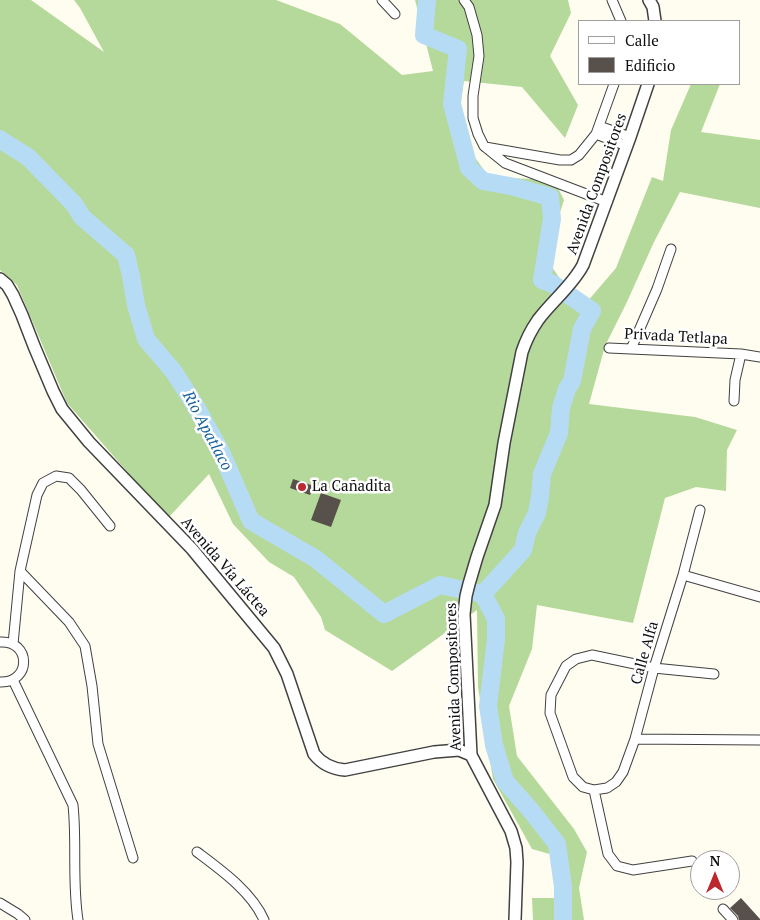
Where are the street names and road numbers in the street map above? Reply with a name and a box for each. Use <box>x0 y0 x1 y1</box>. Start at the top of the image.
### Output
street label: Avenida Compositores <box>563 111 631 257</box>
street label: Privada Tetlapa <box>624 325 728 349</box>
street label: Avenida Vía Láctea <box>177 514 273 620</box>
street label: Avenida Compositores <box>442 602 466 752</box>
street label: Calle Alfa <box>627 619 663 687</box>

